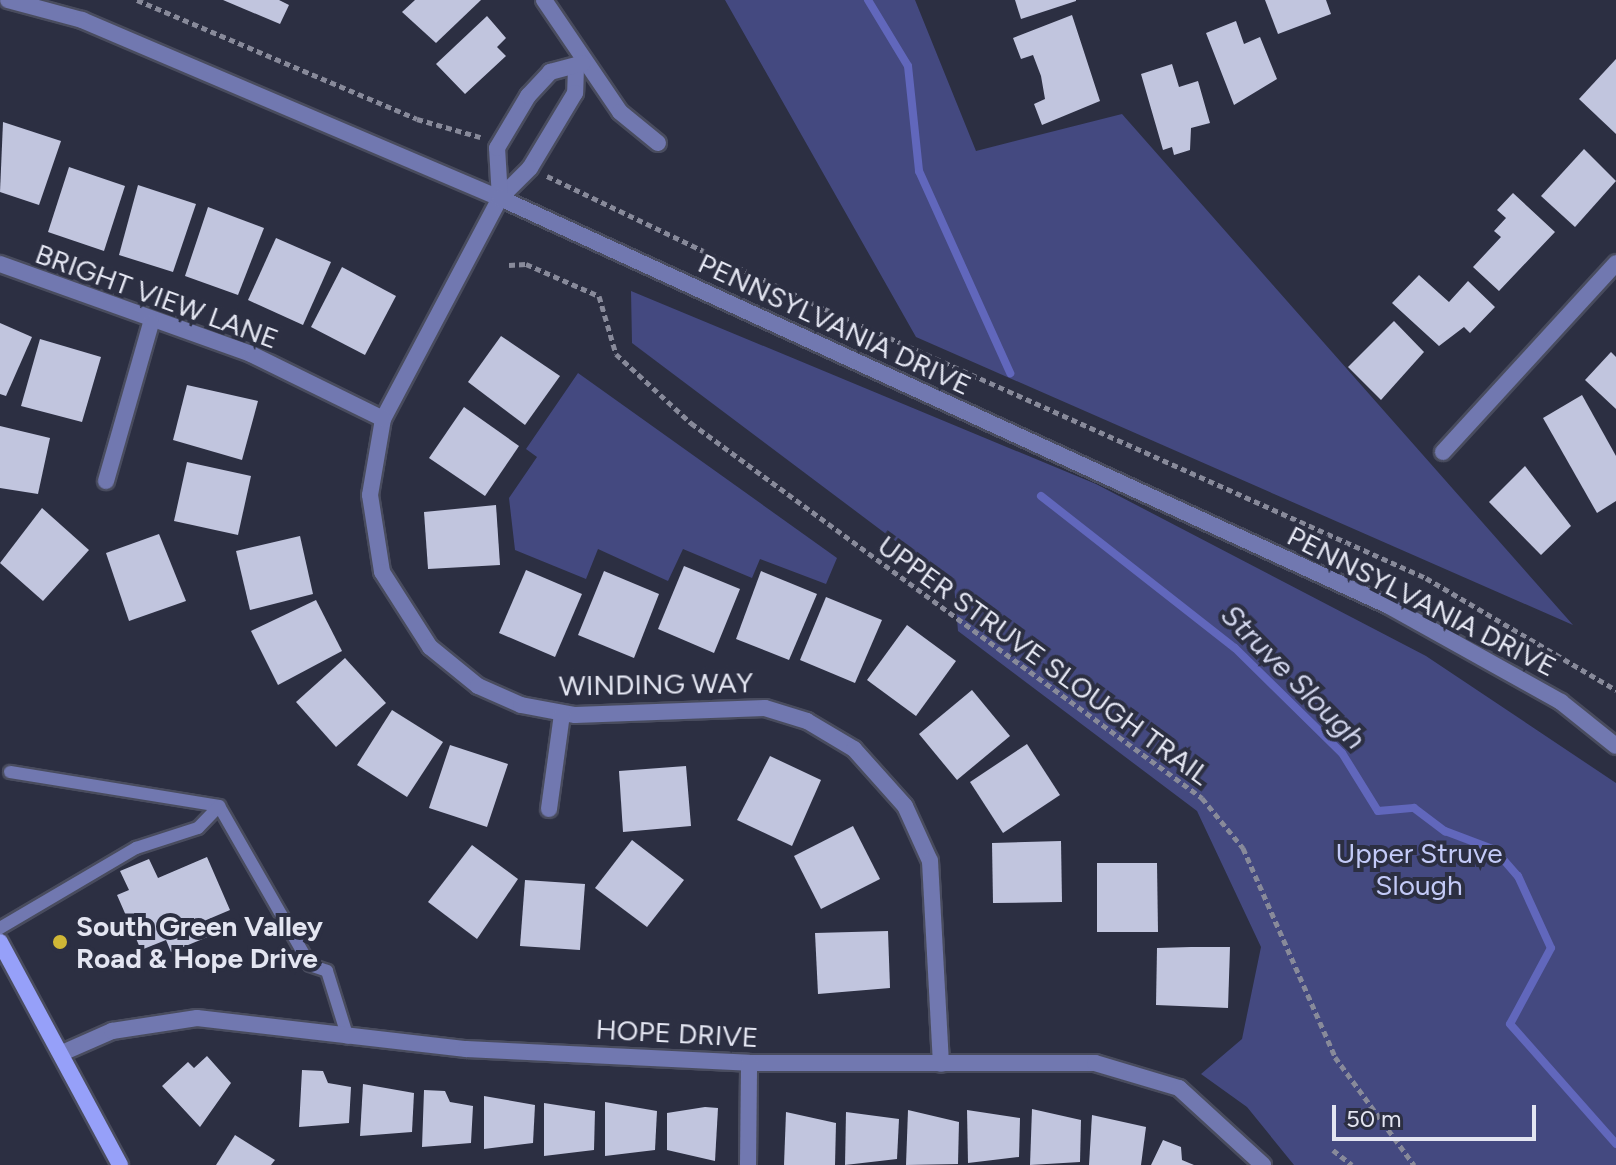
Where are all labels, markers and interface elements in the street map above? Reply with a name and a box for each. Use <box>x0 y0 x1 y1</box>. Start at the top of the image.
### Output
street label: BRIGHT VIEW LANE <box>31 236 283 356</box>
street label: PENNSYLVANIA DRIVE <box>693 246 977 402</box>
street label: PENNSYLVANIA DRIVE <box>1282 519 1562 683</box>
street label: UPPER STRUVE SLOUGH TRAIL <box>872 528 1216 792</box>
water label: Struve Slough <box>1213 597 1373 757</box>
street label: WINDING WAY <box>559 666 753 702</box>
park label: Upper Struve Slough <box>1336 836 1502 902</box>
place label: South Green Valley Road & Hope Drive <box>76 909 323 975</box>
marker: South Green Valley Road & Hope Drive <box>51 933 69 951</box>
street label: HOPE DRIVE <box>595 1012 759 1054</box>
scale bar <box>1336 1089 1540 1139</box>
text: 50 m <box>1346 1104 1402 1133</box>

